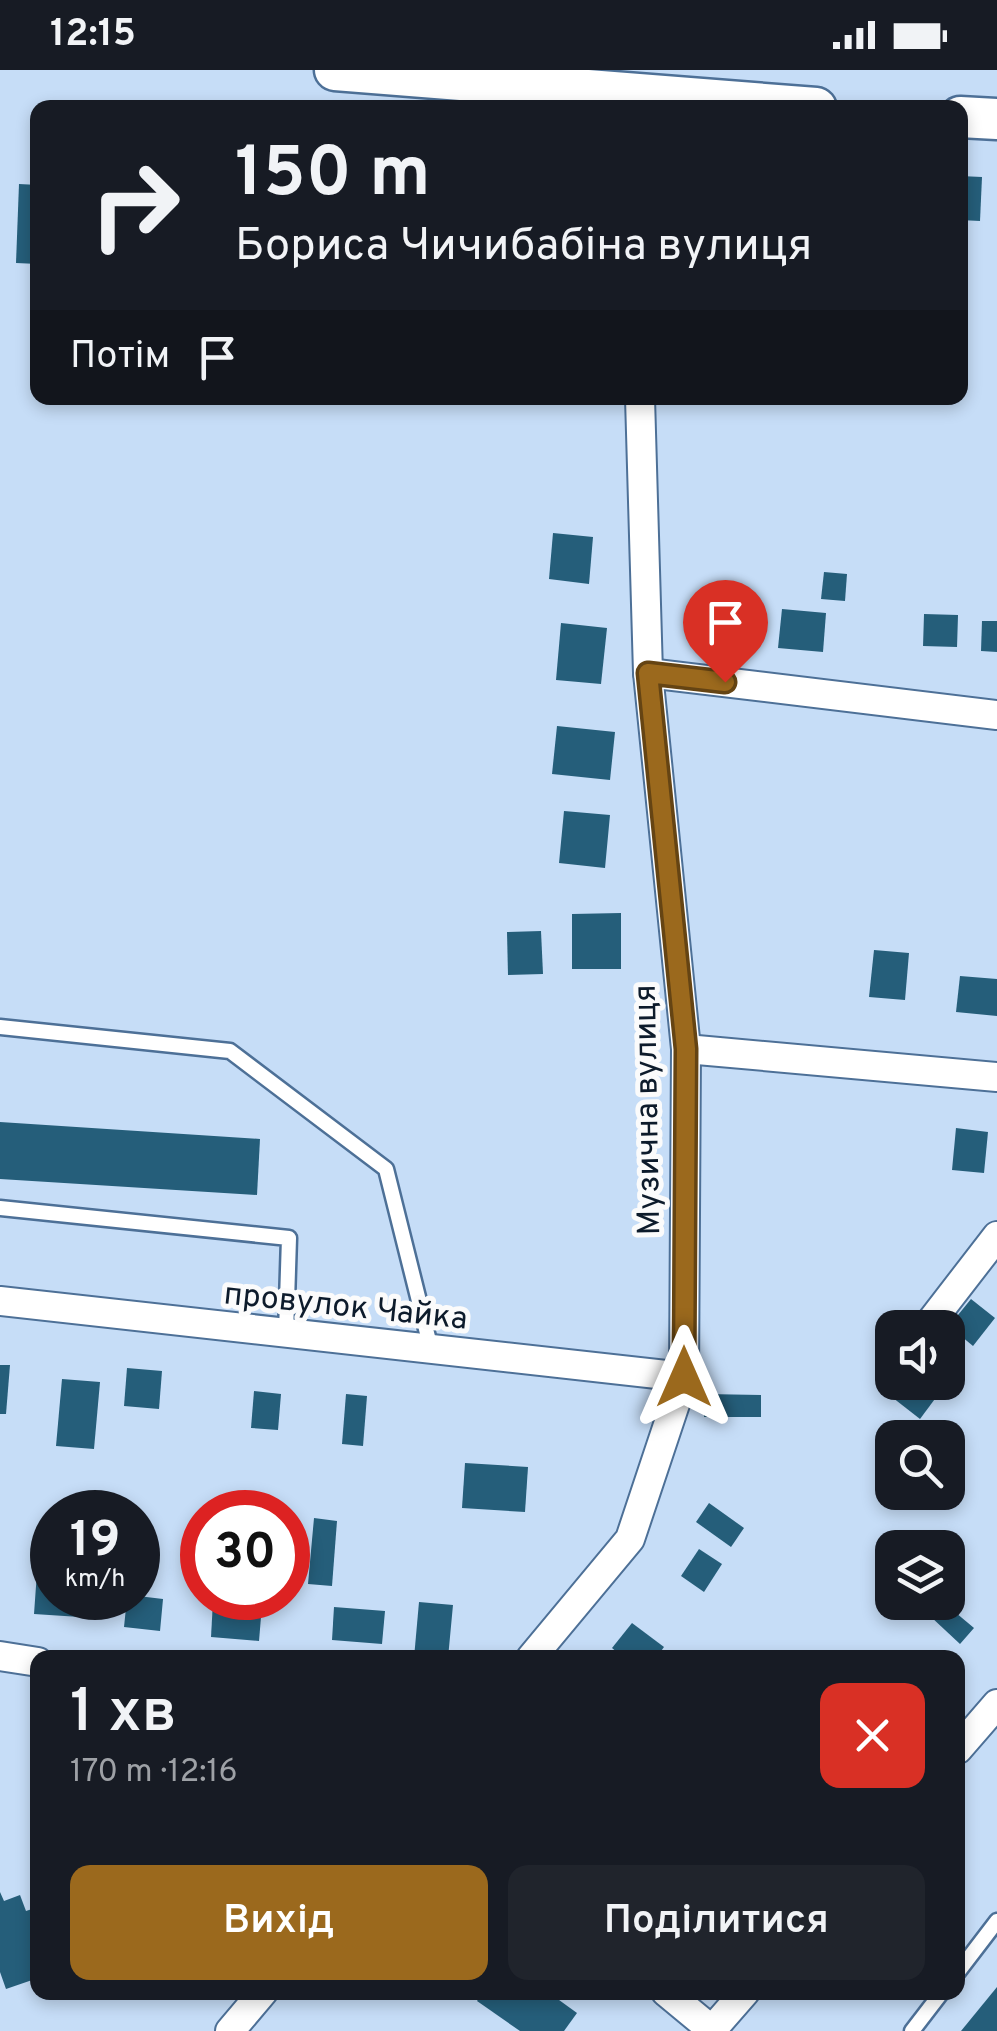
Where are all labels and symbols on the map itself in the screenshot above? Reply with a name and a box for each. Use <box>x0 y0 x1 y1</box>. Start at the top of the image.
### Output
pin <box>683 580 768 683</box>
street label: Музична вулиця <box>627 984 671 1236</box>
street label: провулок Чайка <box>222 1275 470 1341</box>
position arrow <box>632 1325 736 1429</box>
speed limit sign: 30 <box>180 1490 310 1620</box>

